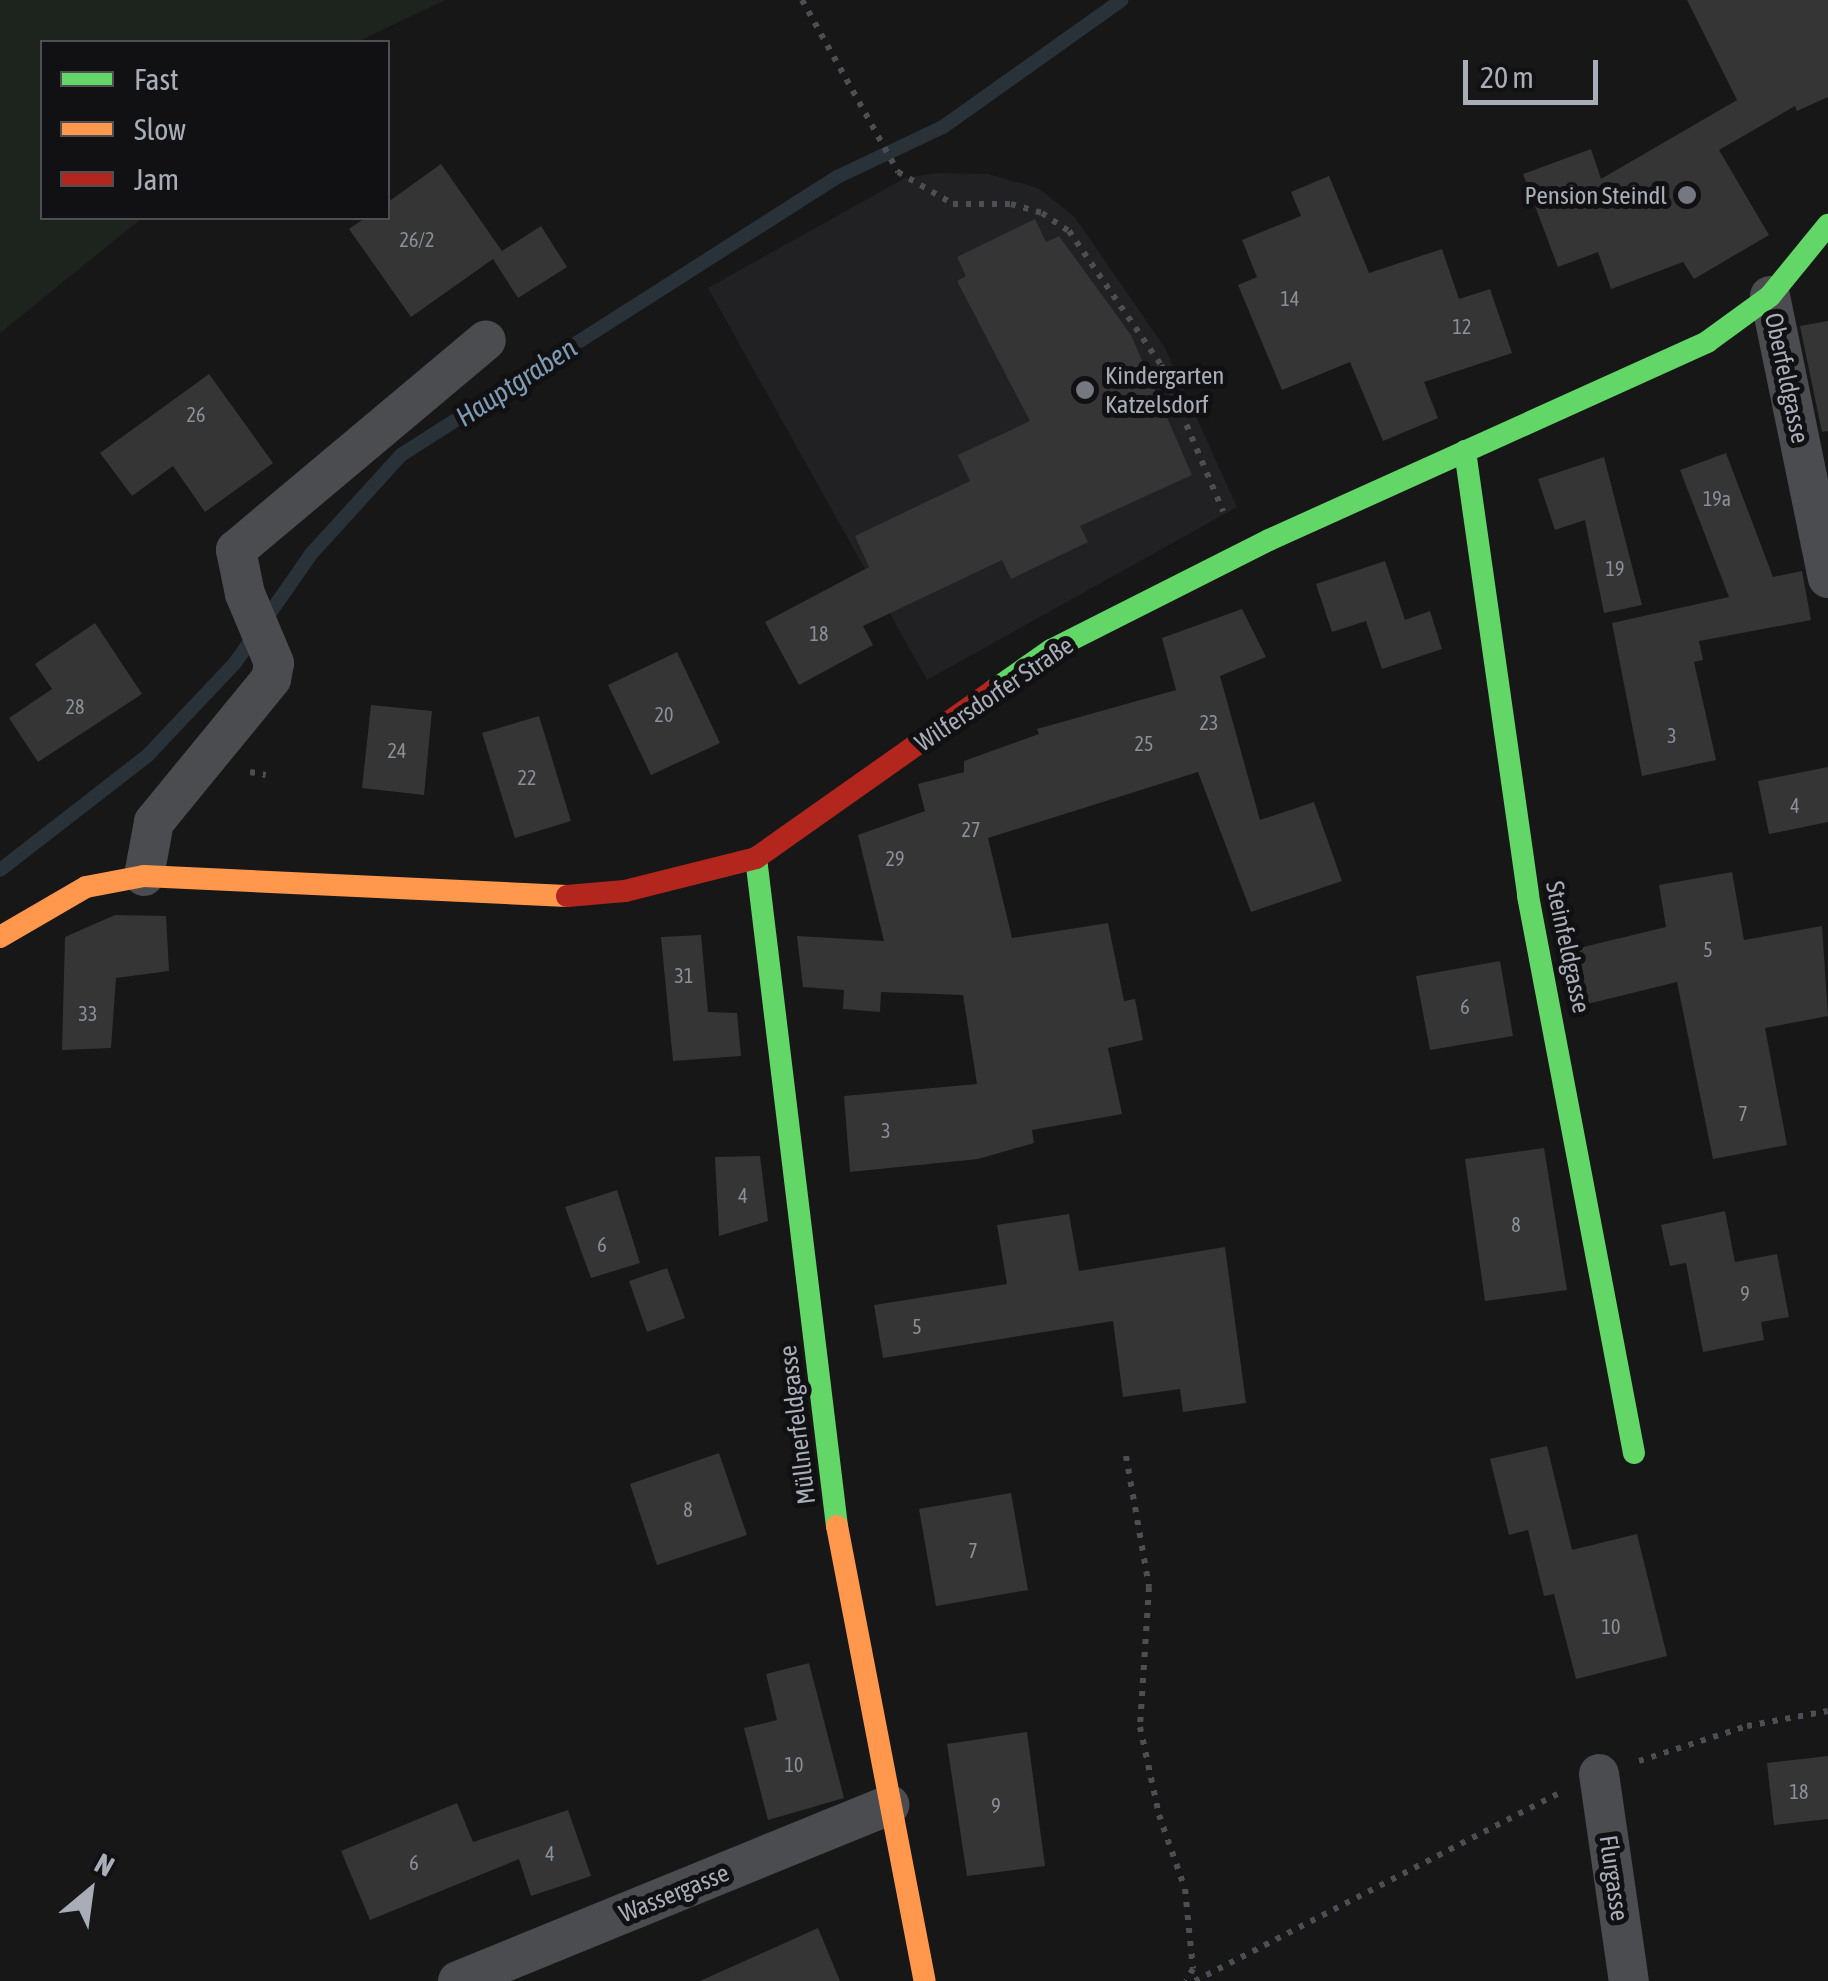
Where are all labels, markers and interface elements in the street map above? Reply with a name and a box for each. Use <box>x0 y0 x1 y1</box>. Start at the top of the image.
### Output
legend <box>40 40 390 220</box>
scale bar <box>1468 40 1603 102</box>
text: 20 m <box>1480 60 1534 94</box>
text: Fast <box>134 62 179 96</box>
text: Slow <box>134 112 186 146</box>
text: Jam <box>134 162 179 196</box>
place label: Pension Steindl <box>1525 180 1667 210</box>
marker: Pension Steindl <box>1676 184 1698 206</box>
house number: 26/2 <box>400 227 434 251</box>
house number: 14 <box>1281 286 1299 310</box>
street label: Oberfeldgasse <box>1759 310 1815 446</box>
house number: 12 <box>1453 314 1471 338</box>
water label: Hauptgraben <box>449 331 583 433</box>
place label: Kindergarten Katzelsdorf <box>1105 361 1224 420</box>
marker: Kindergarten Katzelsdorf <box>1074 379 1096 401</box>
house number: 26 <box>187 402 205 426</box>
house number: 19a <box>1703 486 1731 510</box>
house number: 19 <box>1606 556 1624 580</box>
house number: 18 <box>810 621 828 645</box>
street label: Wilfersdorfer Straße <box>909 630 1079 758</box>
house number: 28 <box>66 694 84 718</box>
house number: 20 <box>655 702 673 726</box>
house number: 23 <box>1200 710 1218 734</box>
house number: 3 <box>1667 723 1677 747</box>
house number: 25 <box>1135 731 1153 755</box>
house number: 24 <box>388 738 406 762</box>
house number: 22 <box>518 765 536 789</box>
house number: 4 <box>1790 793 1800 817</box>
house number: 27 <box>962 817 980 841</box>
house number: 29 <box>886 846 904 870</box>
street label: Steinfeldgasse <box>1539 878 1597 1016</box>
house number: 5 <box>1703 937 1713 961</box>
house number: 31 <box>675 963 693 987</box>
house number: 6 <box>1460 994 1470 1018</box>
house number: 33 <box>79 1001 97 1025</box>
house number: 7 <box>1738 1101 1748 1125</box>
house number: 3 <box>881 1118 891 1142</box>
house number: 4 <box>738 1183 748 1207</box>
house number: 8 <box>1511 1212 1521 1236</box>
house number: 6 <box>597 1232 607 1256</box>
house number: 9 <box>1740 1281 1750 1305</box>
house number: 5 <box>912 1314 922 1338</box>
street label: Müllnerfeldgasse <box>772 1344 822 1506</box>
house number: 8 <box>683 1497 693 1521</box>
house number: 7 <box>968 1538 978 1562</box>
house number: 10 <box>1602 1614 1620 1638</box>
house number: 10 <box>785 1752 803 1776</box>
house number: 18 <box>1790 1779 1808 1803</box>
house number: 9 <box>991 1793 1001 1817</box>
street label: Flurgasse <box>1593 1833 1635 1923</box>
north arrow <box>40 1841 140 1941</box>
house number: 4 <box>545 1841 555 1865</box>
text: N <box>90 1847 120 1883</box>
house number: 6 <box>409 1850 419 1874</box>
street label: Wassergasse <box>615 1857 733 1929</box>

